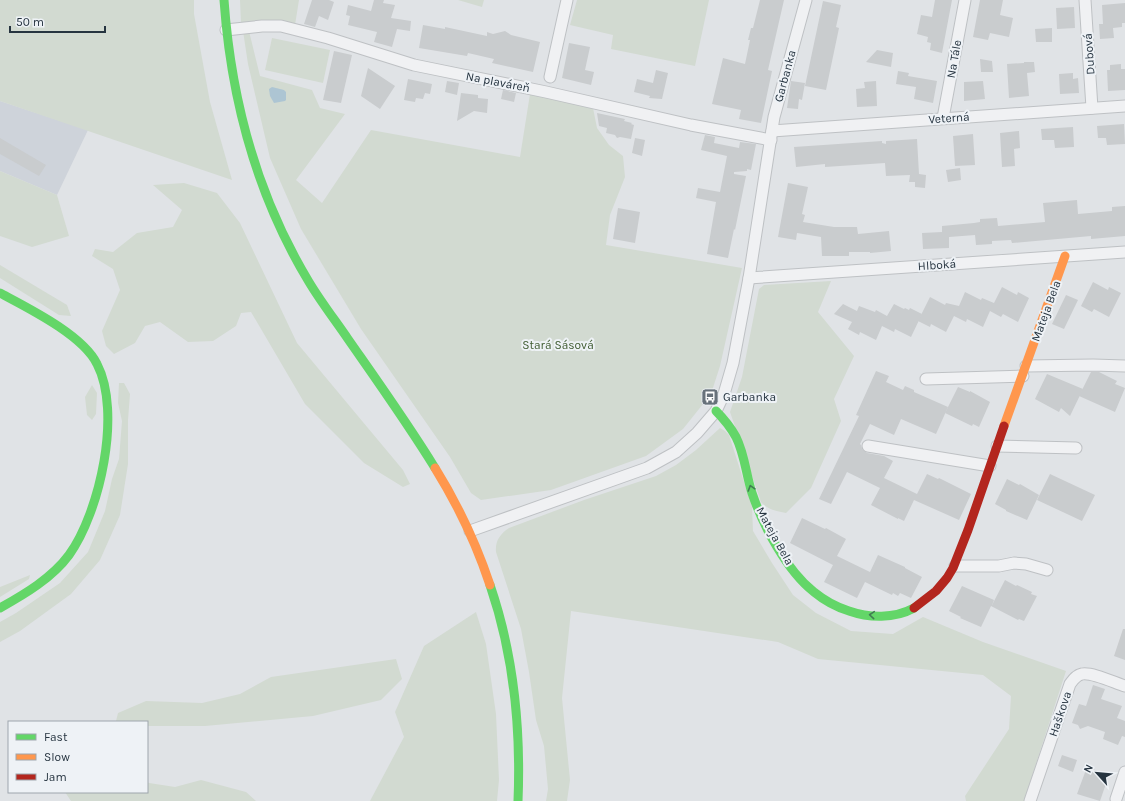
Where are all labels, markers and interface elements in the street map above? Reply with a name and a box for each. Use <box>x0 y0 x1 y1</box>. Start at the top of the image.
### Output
scale bar <box>10 8 105 34</box>
text: 50 m <box>16 15 44 29</box>
street label: Dubová <box>1081 33 1097 75</box>
street label: Na Tále <box>944 39 964 79</box>
street label: Garbanka <box>771 49 799 103</box>
street label: Na plaváreň <box>465 69 531 95</box>
street label: Veterná <box>928 110 970 126</box>
street label: Hlboká <box>917 257 957 273</box>
street label: Mateja Bela <box>1028 278 1064 344</box>
park label: Stará Sásová <box>522 338 594 352</box>
bus stop icon: Garbanka <box>700 387 720 407</box>
place label: Garbanka <box>723 390 776 404</box>
one-way arrow <box>747 485 756 492</box>
street label: Mateja Bela <box>753 505 797 567</box>
one-way arrow <box>869 611 875 620</box>
street label: Haškova <box>1046 690 1074 738</box>
legend <box>8 721 148 793</box>
text: Fast <box>44 730 68 744</box>
text: Slow <box>44 750 70 764</box>
north arrow <box>1077 753 1117 793</box>
text: N <box>1081 762 1096 775</box>
text: Jam <box>44 770 67 784</box>

